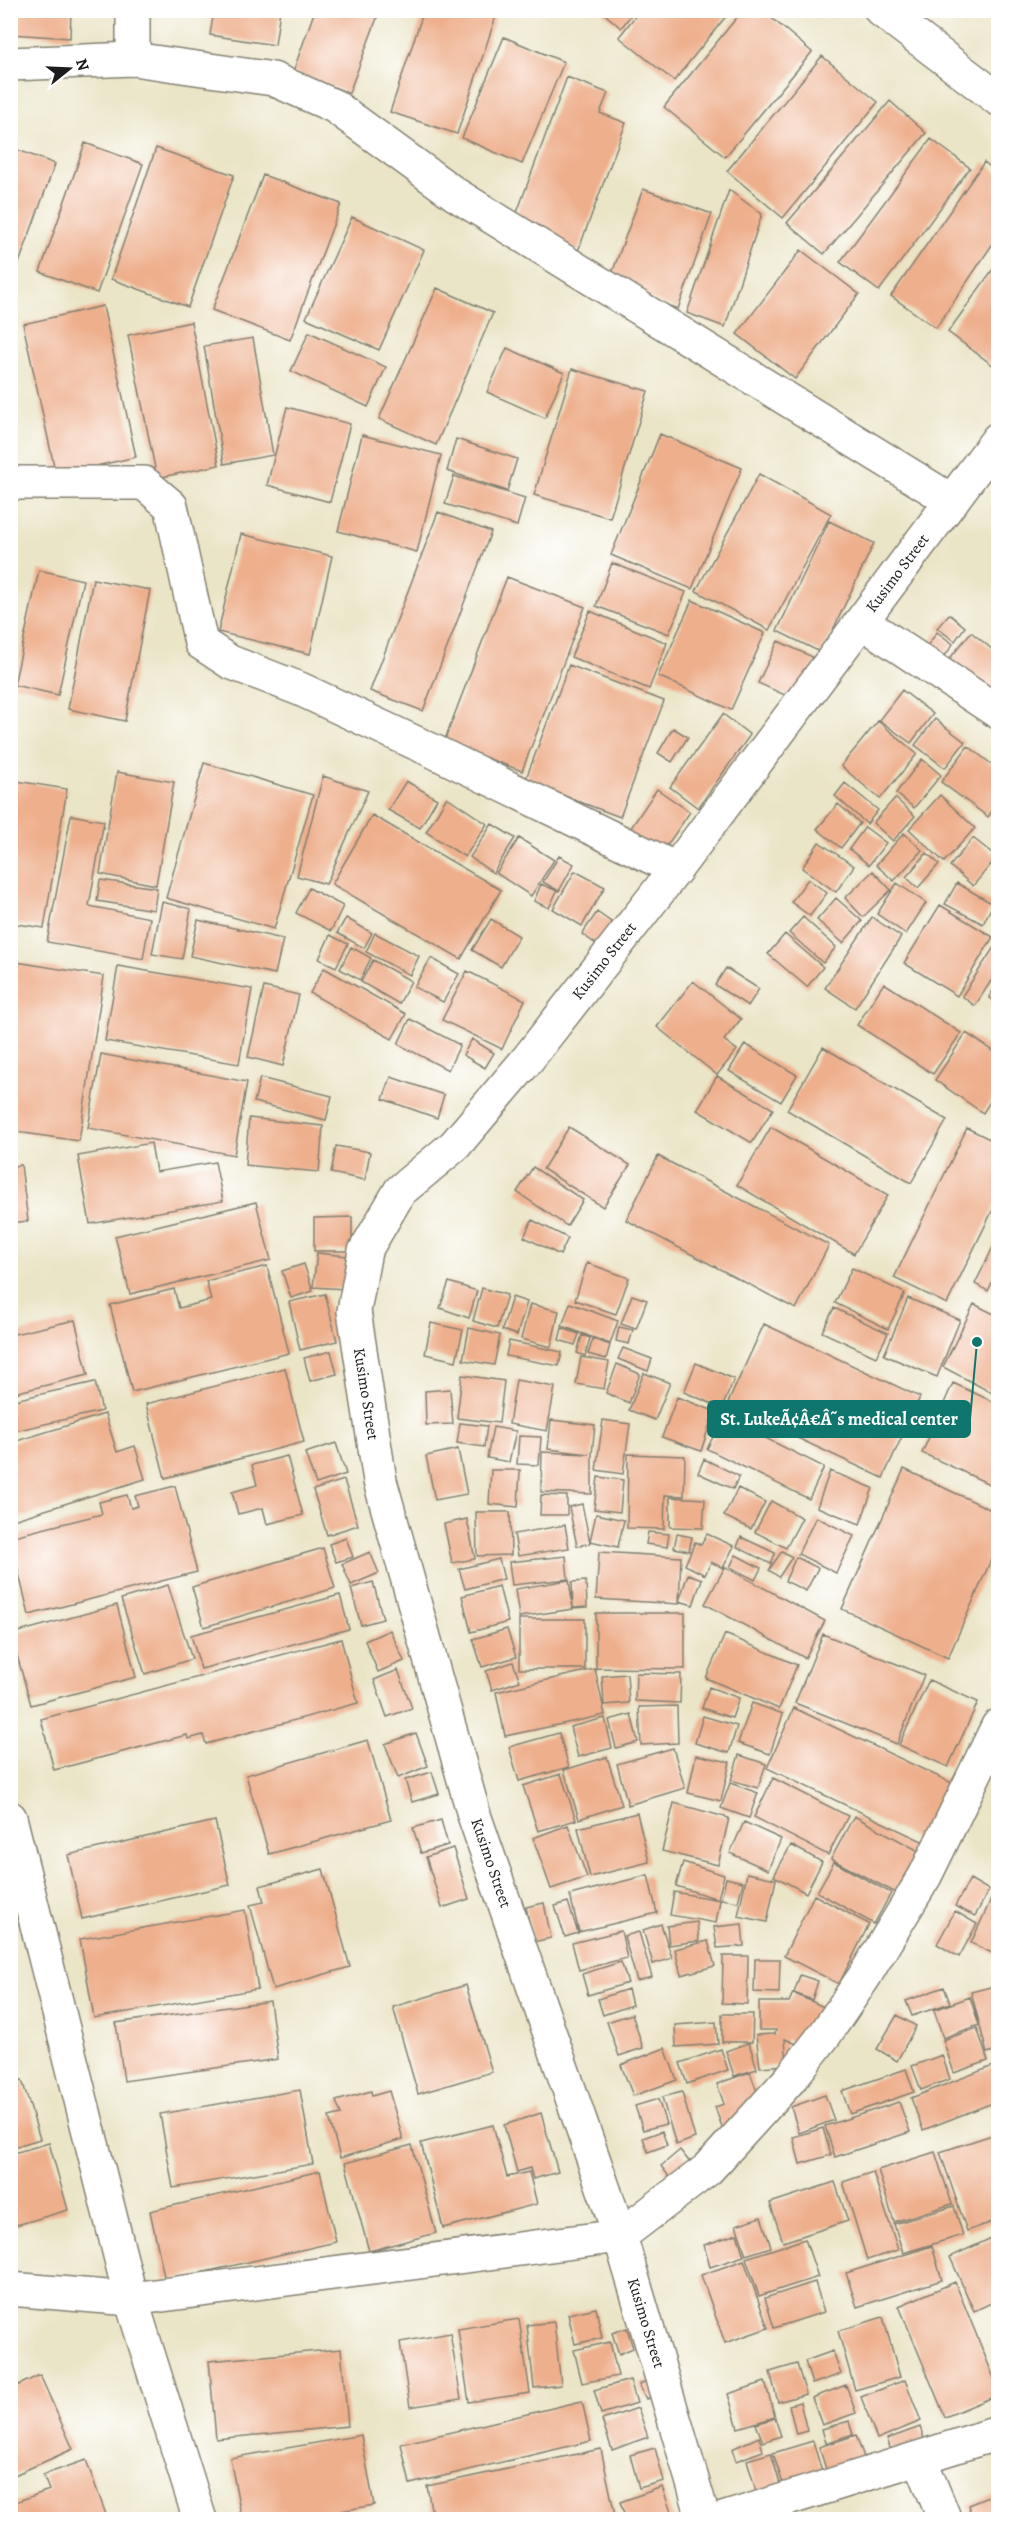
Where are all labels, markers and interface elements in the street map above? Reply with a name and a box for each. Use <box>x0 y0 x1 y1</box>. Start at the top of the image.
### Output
north arrow <box>39 39 99 99</box>
text: N <box>70 56 95 74</box>
street label: Kusimo Street <box>861 529 934 617</box>
street label: Kusimo Street <box>567 917 642 1004</box>
street label: Kusimo Street <box>348 1346 384 1442</box>
callout: St. LukeÃ¢Â€Â˜s medical center <box>708 1401 970 1437</box>
text: St. LukeÃ¢Â€Â˜s medical center <box>720 1407 958 1431</box>
street label: Kusimo Street <box>465 1815 517 1911</box>
street label: Kusimo Street <box>622 2275 670 2371</box>

